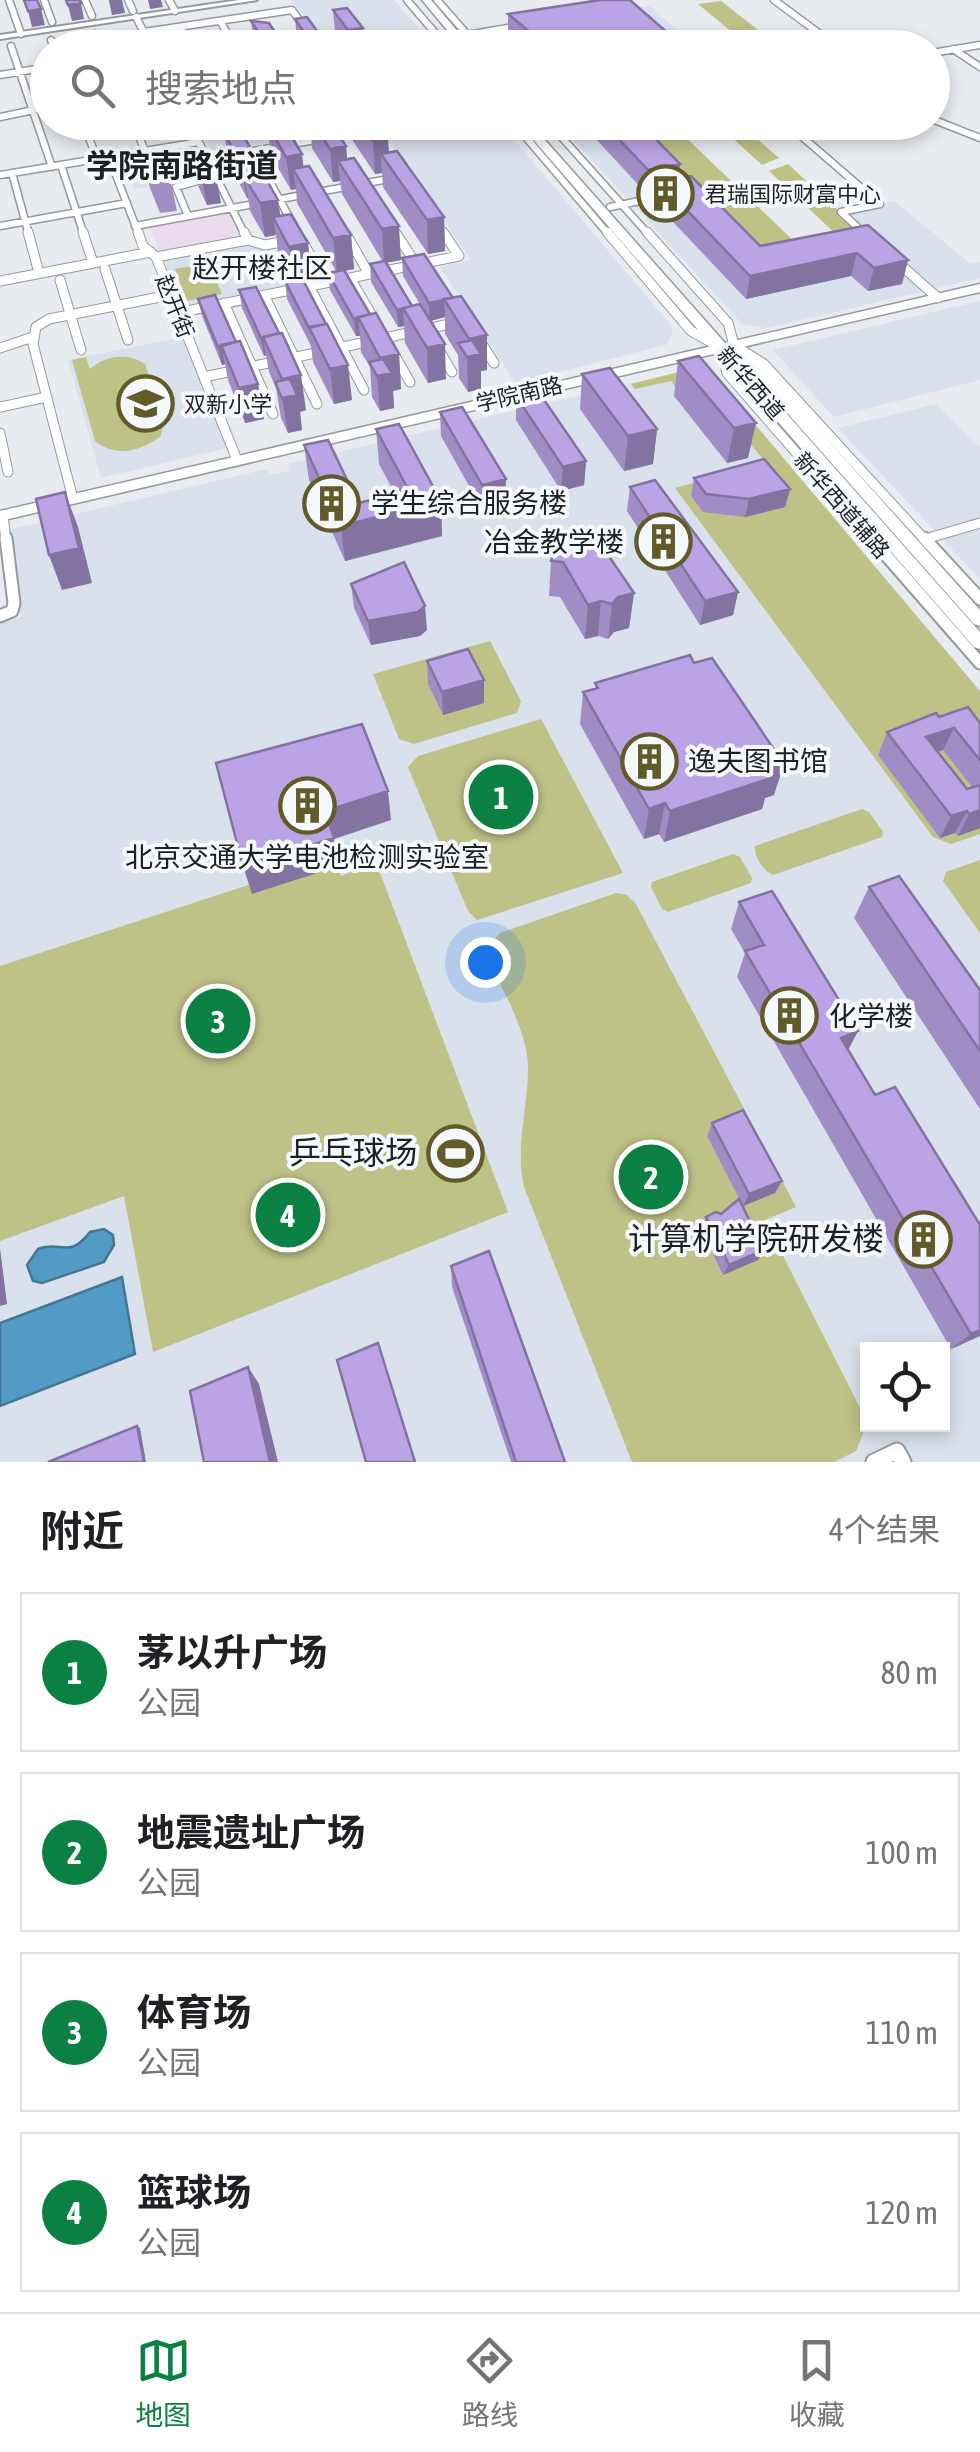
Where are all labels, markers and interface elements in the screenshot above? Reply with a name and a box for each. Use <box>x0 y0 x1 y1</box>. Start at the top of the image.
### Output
search box <box>30 30 950 140</box>
icon: search <box>65 58 120 113</box>
text: 搜索地点 <box>145 67 297 110</box>
district label: 学院南路街道 <box>86 147 278 184</box>
building icon: 君瑞国际财富中心 <box>636 164 696 224</box>
place label: 君瑞国际财富中心 <box>705 181 881 207</box>
district label: 赵开楼社区 <box>192 252 332 284</box>
street label: 赵开街 <box>151 271 199 341</box>
street label: 新华西道 <box>712 341 790 425</box>
street label: 学院南路 <box>473 371 565 417</box>
school or university icon: 双新小学 <box>115 374 175 434</box>
place label: 双新小学 <box>184 391 272 417</box>
street label: 新华西道辅路 <box>789 447 895 563</box>
building icon: 学生综合服务楼 <box>302 473 362 533</box>
place label: 学生综合服务楼 <box>371 487 567 519</box>
building icon: 冶金教学楼 <box>633 512 693 572</box>
place label: 冶金教学楼 <box>484 526 624 558</box>
building icon: 逸夫图书馆 <box>619 731 679 791</box>
place label: 逸夫图书馆 <box>688 745 828 777</box>
pin: 1 <box>468 760 534 834</box>
building icon: 北京交通大学电池检测实验室 <box>277 776 337 836</box>
place label: 北京交通大学电池检测实验室 <box>125 841 489 873</box>
your location <box>460 937 511 988</box>
pin: 3 <box>186 984 250 1058</box>
building icon: 化学楼 <box>760 986 820 1046</box>
place label: 化学楼 <box>829 1000 913 1032</box>
sports icon: 乒乓球场 <box>426 1123 486 1183</box>
place label: 乒乓球场 <box>289 1134 417 1171</box>
pin: 2 <box>618 1140 684 1214</box>
pin: 4 <box>256 1178 320 1252</box>
building icon: 计算机学院研发楼 <box>893 1209 953 1269</box>
place label: 计算机学院研发楼 <box>628 1220 884 1257</box>
map controls <box>860 1342 950 1432</box>
button: locate <box>860 1342 950 1432</box>
text: 附近 <box>40 1507 124 1555</box>
text: 4个结果 <box>829 1511 940 1548</box>
text: 茅以升广场 <box>137 1631 327 1674</box>
text: 1 <box>67 1654 82 1691</box>
text: 80 m <box>880 1654 938 1691</box>
text: 公园 <box>137 1684 201 1721</box>
text: 地震遗址广场 <box>137 1811 365 1854</box>
text: 2 <box>67 1834 82 1871</box>
text: 100 m <box>865 1834 938 1871</box>
text: 公园 <box>137 1864 201 1901</box>
text: 体育场 <box>137 1991 251 2034</box>
text: 3 <box>67 2014 82 2051</box>
text: 110 m <box>865 2014 938 2051</box>
text: 公园 <box>137 2044 201 2081</box>
text: 篮球场 <box>137 2171 251 2214</box>
text: 4 <box>67 2194 82 2231</box>
text: 120 m <box>865 2194 938 2231</box>
text: 公园 <box>137 2224 201 2261</box>
tab: 地图 <box>135 2333 191 2433</box>
tab: 路线 <box>462 2333 518 2433</box>
tab: 收藏 <box>789 2333 845 2433</box>

